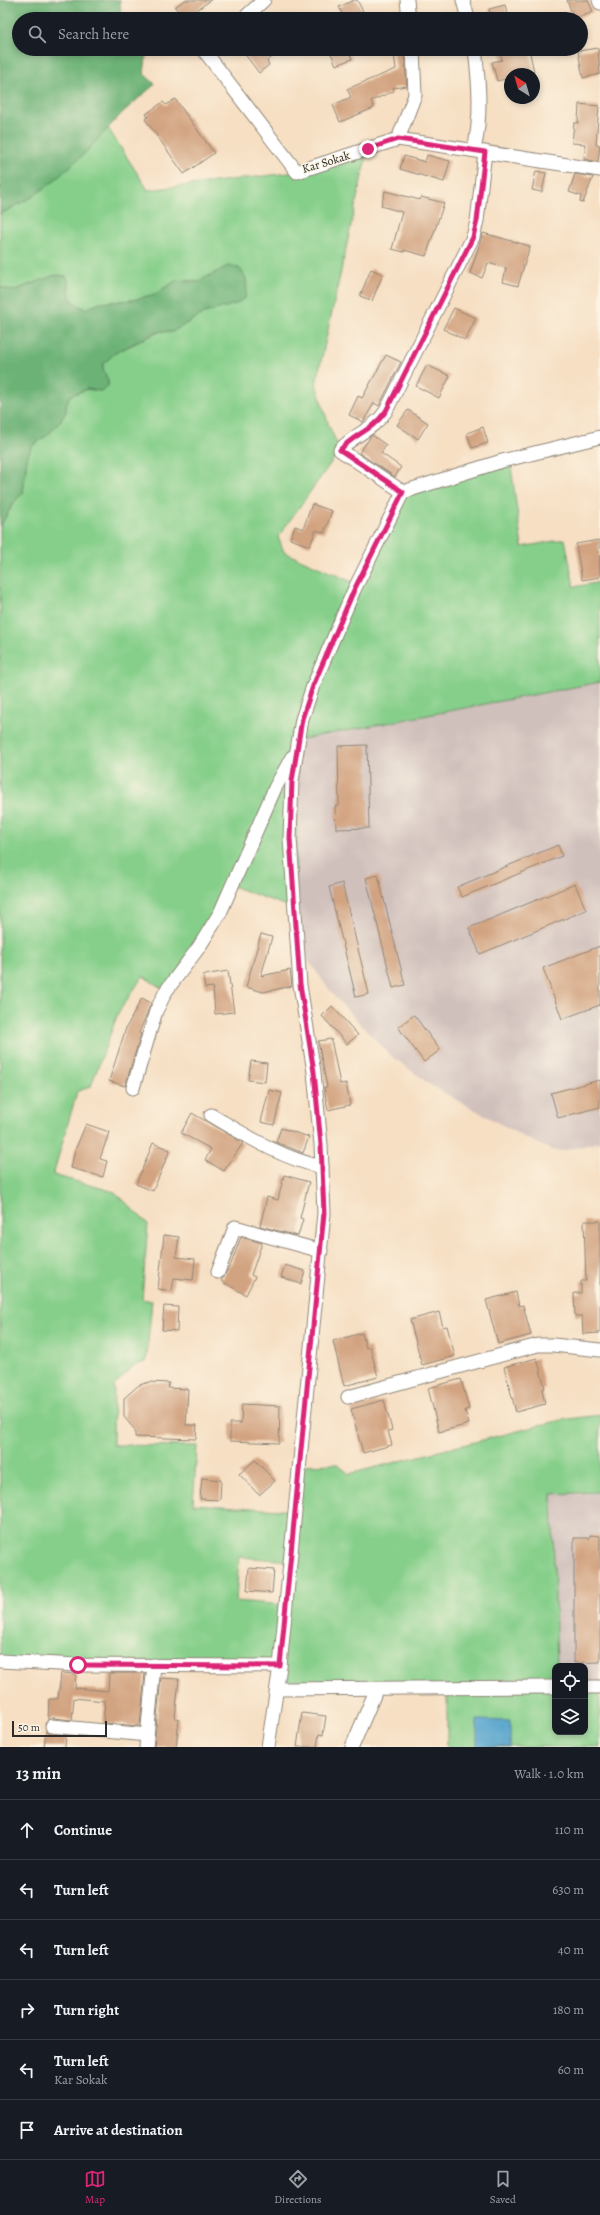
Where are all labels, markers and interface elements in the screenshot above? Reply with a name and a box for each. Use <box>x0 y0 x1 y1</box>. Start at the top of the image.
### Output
search box <box>12 12 588 56</box>
icon: search <box>26 23 48 45</box>
text: Search here <box>58 24 129 44</box>
north arrow <box>504 68 540 104</box>
route end <box>359 140 377 158</box>
street label: Kar Sokak <box>300 147 352 177</box>
route start <box>69 1656 87 1674</box>
map controls <box>552 1663 588 1735</box>
button: locate <box>552 1663 588 1699</box>
button: layers <box>552 1699 588 1735</box>
scale bar <box>12 1719 107 1738</box>
text: 50 m <box>18 1720 40 1735</box>
text: 13 min <box>16 1762 61 1785</box>
text: Walk · 1.0 km <box>514 1765 584 1782</box>
icon: ahead <box>16 1819 38 1841</box>
text: Continue <box>54 1820 112 1840</box>
text: 110 m <box>555 1821 584 1838</box>
icon: left <box>16 1879 38 1901</box>
text: Turn left <box>54 1880 109 1900</box>
text: 630 m <box>552 1881 584 1898</box>
icon: left <box>16 1939 38 1961</box>
text: Turn left <box>54 1940 109 1960</box>
text: 40 m <box>558 1941 584 1958</box>
icon: right <box>16 1999 38 2021</box>
text: Turn right <box>54 2000 119 2020</box>
text: 180 m <box>553 2001 584 2018</box>
text: Turn left <box>54 2051 109 2071</box>
icon: left <box>16 2059 38 2081</box>
text: 60 m <box>558 2061 584 2078</box>
text: Kar Sokak <box>54 2071 107 2088</box>
icon: arrive <box>16 2119 38 2141</box>
text: Arrive at destination <box>54 2120 183 2140</box>
tab: Map <box>84 2168 106 2207</box>
tab: Directions <box>274 2168 322 2207</box>
tab: Saved <box>490 2168 516 2207</box>

